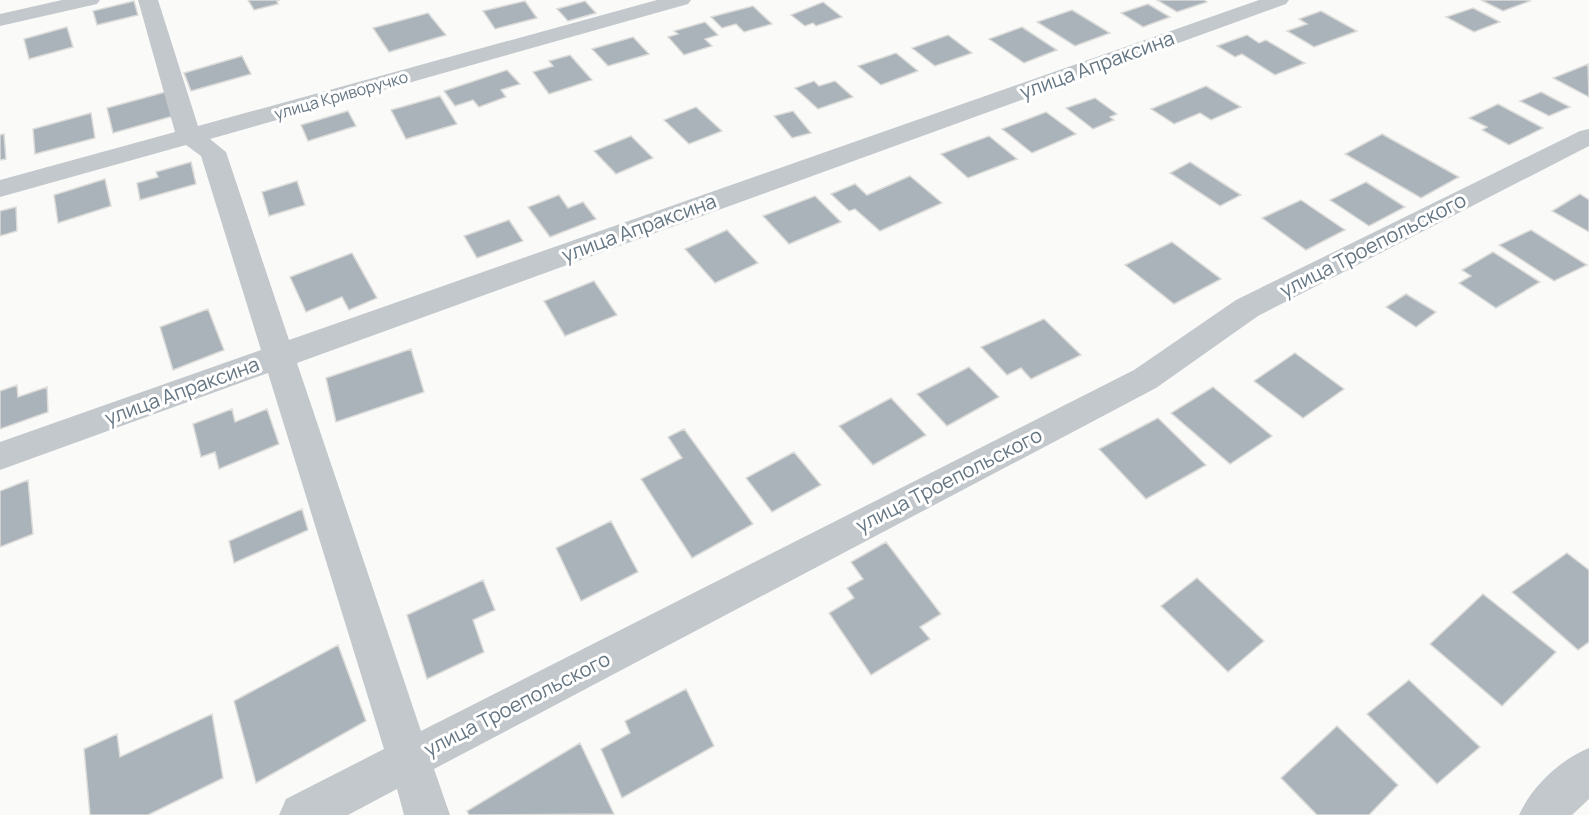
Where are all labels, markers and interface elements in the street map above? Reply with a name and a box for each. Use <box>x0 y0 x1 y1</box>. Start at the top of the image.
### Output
street label: улица Апраксина <box>1016 24 1178 105</box>
street label: улица Криворучко <box>272 65 410 125</box>
street label: улица Троепольского <box>1275 186 1471 303</box>
street label: улица Апраксина <box>558 187 720 268</box>
street label: улица Апраксина <box>101 350 263 431</box>
street label: улица Троепольского <box>851 421 1047 538</box>
street label: улица Троепольского <box>419 645 615 762</box>

